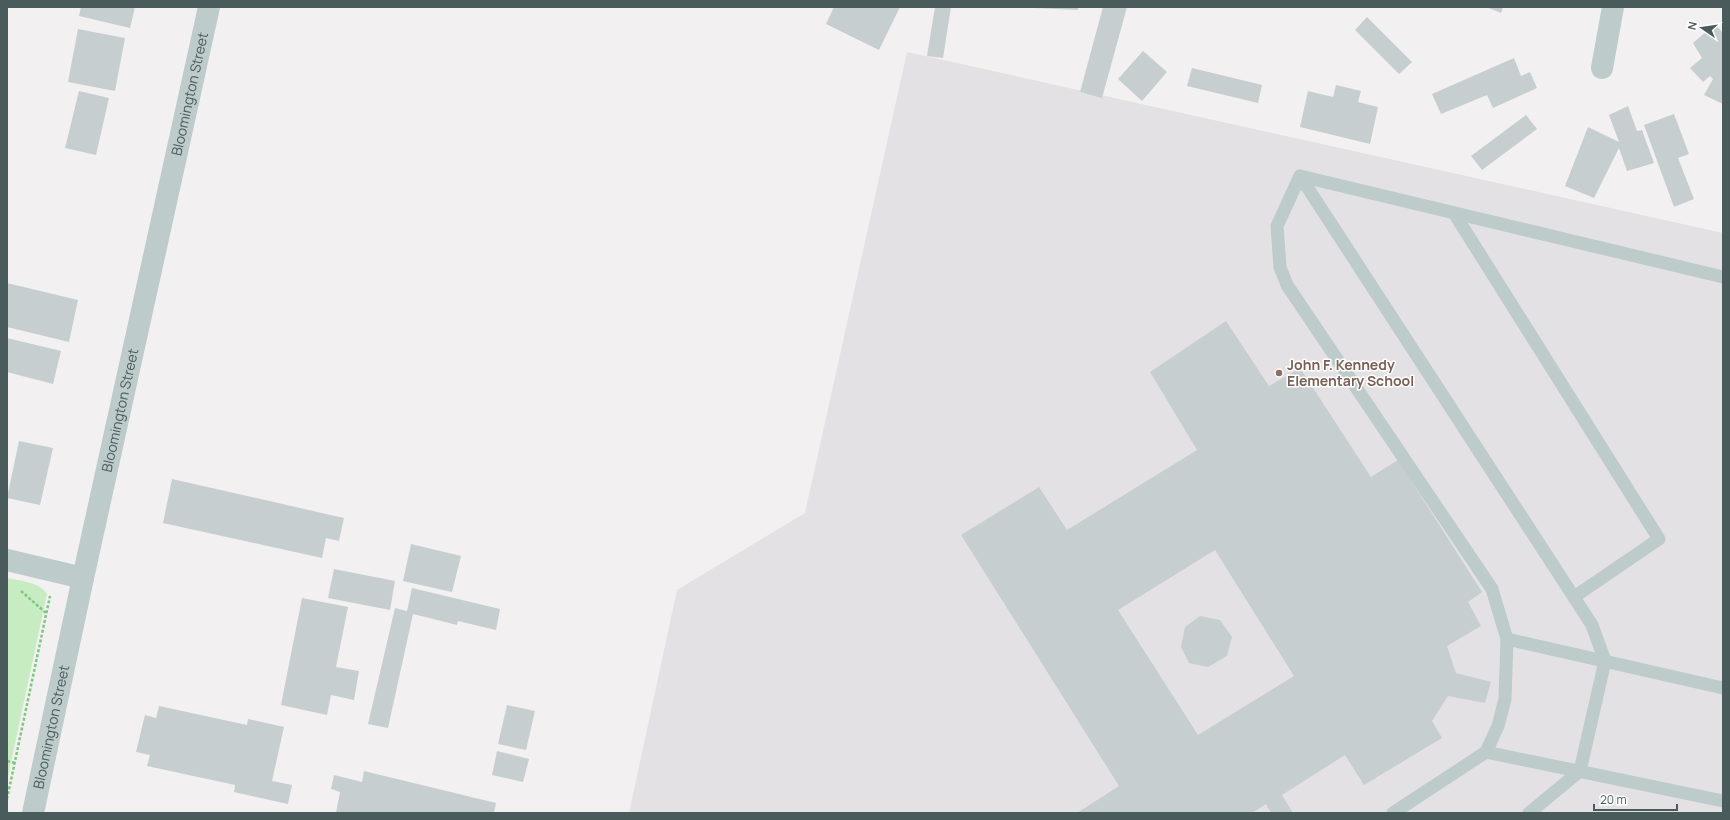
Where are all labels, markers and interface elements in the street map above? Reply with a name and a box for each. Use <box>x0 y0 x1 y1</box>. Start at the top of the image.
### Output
north arrow <box>1682 8 1722 48</box>
text: N <box>1684 20 1700 31</box>
street label: Bloomington Street <box>166 30 212 157</box>
street label: Bloomington Street <box>97 346 142 474</box>
place label: John F. Kennedy Elementary School <box>1287 355 1414 390</box>
marker: John F. Kennedy Elementary School <box>1274 368 1284 378</box>
street label: Bloomington Street <box>28 663 73 790</box>
scale bar <box>1594 786 1677 812</box>
text: 20 m <box>1600 791 1627 808</box>

